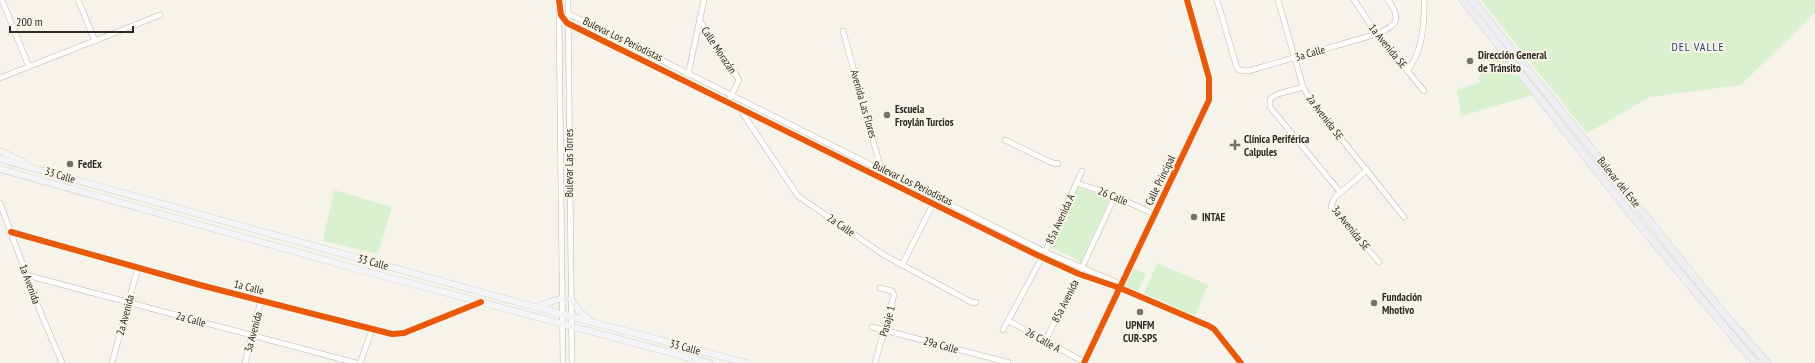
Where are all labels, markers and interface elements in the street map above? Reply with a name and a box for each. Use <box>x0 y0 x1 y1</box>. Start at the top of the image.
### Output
scale bar <box>10 8 133 34</box>
text: 200 m <box>16 14 43 29</box>
street label: Bulevar Los Periodistas <box>581 14 665 65</box>
street label: 1a Avenida SE <box>1366 21 1410 71</box>
street label: Calle Morazán <box>698 24 740 76</box>
district label: DEL VALLE <box>1671 39 1725 54</box>
street label: 3a Calle <box>1293 42 1327 64</box>
place label: Dirección General de Tránsito <box>1478 48 1547 75</box>
marker: Dirección General de Tránsito <box>1465 56 1475 66</box>
street label: Avenida Las Flores <box>848 68 881 140</box>
street label: 2a Avenida SE <box>1303 92 1347 143</box>
place label: Escuela Froylán Turcios <box>895 102 954 129</box>
marker: Escuela Froylán Turcios <box>882 110 892 120</box>
street label: Bulevar Las Torres <box>562 129 576 197</box>
place label: Clínica Periférica Calpules <box>1244 132 1310 159</box>
marker: Clínica Periférica Calpules <box>1229 139 1241 151</box>
street label: Calle Principal <box>1142 152 1178 207</box>
street label: Bulevar del Este <box>1594 154 1644 210</box>
place label: FedEx <box>78 157 102 171</box>
street label: Bulevar Los Periodistas <box>871 158 955 209</box>
marker: FedEx <box>65 159 75 169</box>
street label: 33 Calle <box>43 164 77 186</box>
street label: 26 Calle <box>1096 184 1131 209</box>
street label: 85a Avenida A <box>1042 191 1078 246</box>
street label: 3a Avenida SE <box>1329 203 1373 253</box>
place label: INTAE <box>1202 210 1226 224</box>
street label: 2a Calle <box>824 211 858 240</box>
marker: INTAE <box>1189 212 1199 222</box>
street label: 33 Calle <box>356 251 390 273</box>
street label: 1a Avenida <box>16 262 44 306</box>
street label: 1a Calle <box>232 276 266 298</box>
street label: 85a Avenida <box>1048 277 1082 325</box>
place label: Fundación Mhotivo <box>1382 290 1422 317</box>
street label: 2a Avenida <box>113 293 137 337</box>
marker: Fundación Mhotivo <box>1369 298 1379 308</box>
street label: Pasaje 1 <box>876 304 898 338</box>
marker: UPNFM CUR-SPS <box>1135 307 1145 317</box>
street label: 2a Calle <box>174 308 208 330</box>
street label: 3a Avenida <box>241 310 265 354</box>
place label: UPNFM CUR-SPS <box>1123 318 1157 345</box>
street label: 26 Calle A <box>1023 325 1064 356</box>
street label: 29a Calle <box>922 334 960 356</box>
street label: 33 Calle <box>668 336 702 358</box>

